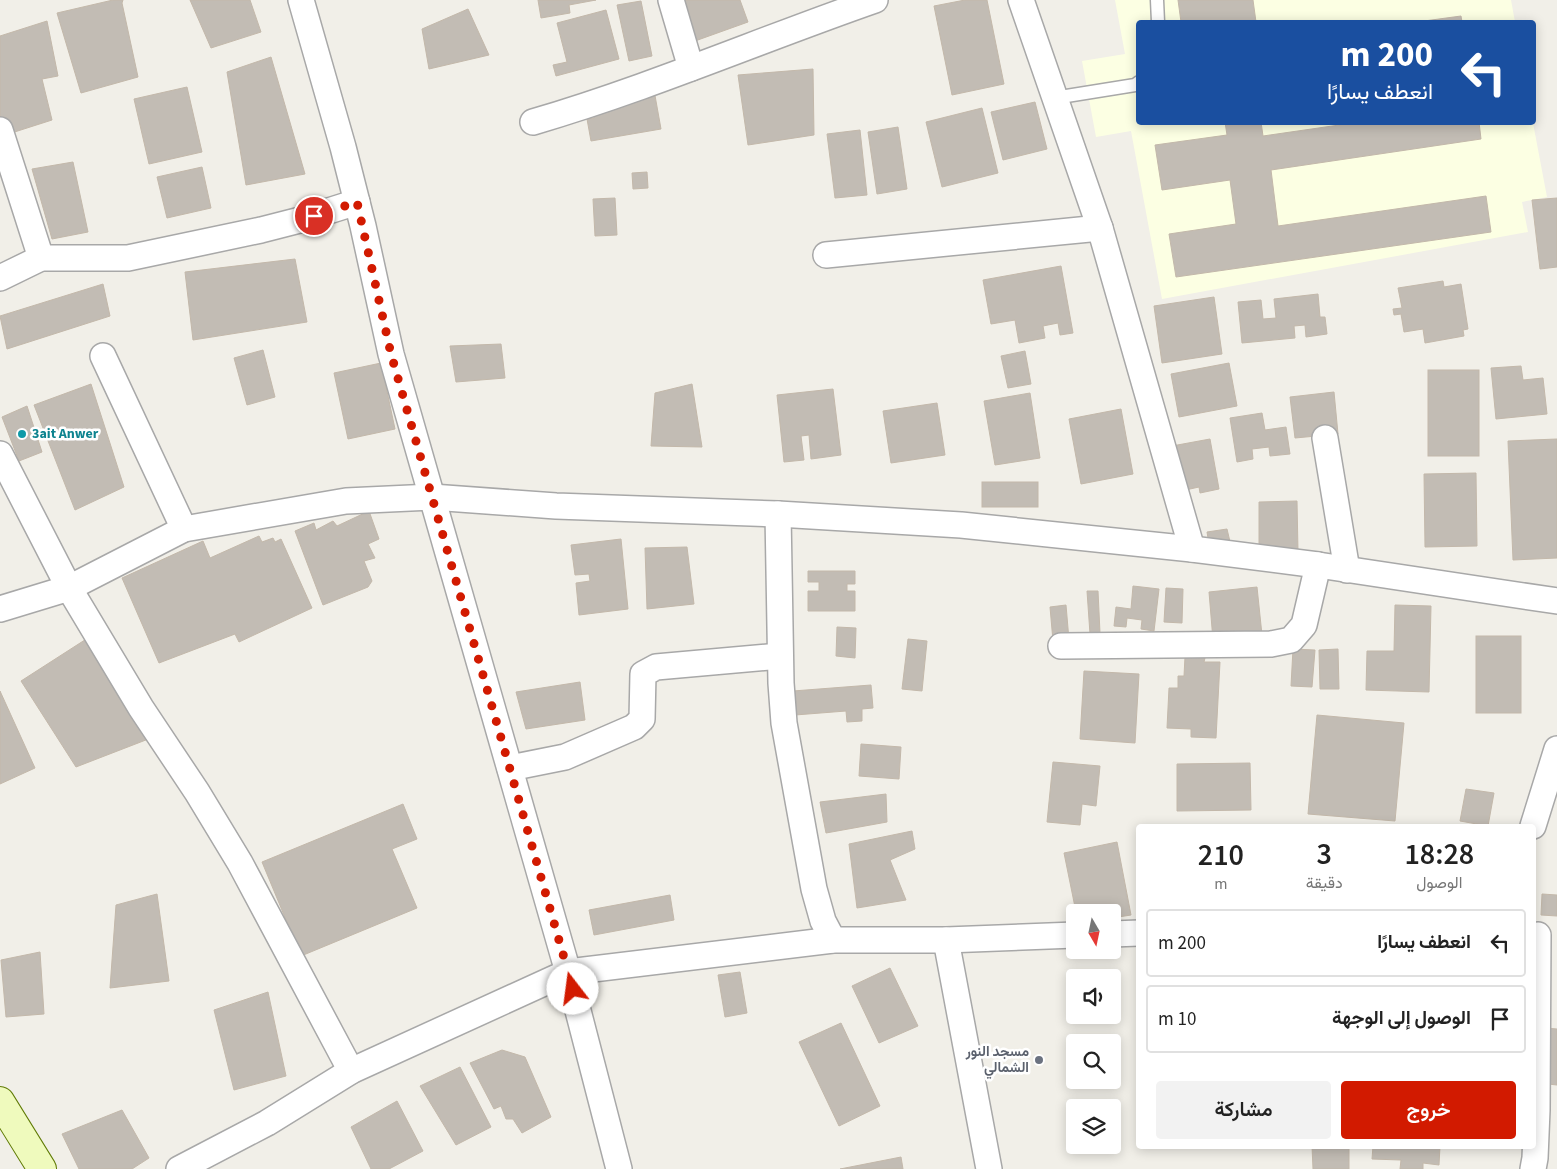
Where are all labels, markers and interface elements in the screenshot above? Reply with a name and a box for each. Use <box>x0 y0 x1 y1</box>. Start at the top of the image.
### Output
text: 200 m <box>1341 30 1433 80</box>
icon: left <box>1451 40 1516 105</box>
text: انعطف يسارًا <box>1327 76 1433 108</box>
pin <box>293 195 335 237</box>
icon: arrive <box>300 202 328 230</box>
place label: 3ait Anwer <box>32 424 99 444</box>
marker: 3ait Anwer <box>16 428 28 440</box>
text: 3 <box>1317 833 1332 876</box>
text: 18:28 <box>1404 833 1474 876</box>
text: 210 <box>1198 834 1244 877</box>
text: دقيقة <box>1306 872 1343 894</box>
text: الوصول <box>1416 872 1462 894</box>
text: m <box>1214 873 1228 895</box>
north arrow <box>1066 904 1121 959</box>
map controls <box>1066 904 1121 1154</box>
text: انعطف يسارًا <box>1377 929 1471 956</box>
icon: left <box>1486 929 1514 957</box>
text: 200 m <box>1158 930 1206 957</box>
position arrow <box>546 962 598 1014</box>
button: sound <box>1066 969 1121 1024</box>
text: الوصول إلى الوجهة <box>1332 1005 1471 1032</box>
icon: arrive <box>1486 1005 1514 1033</box>
text: 10 m <box>1158 1006 1196 1033</box>
button: search <box>1066 1034 1121 1089</box>
place label: مسجد النور الشمالي <box>965 1042 1029 1079</box>
marker: مسجد النور الشمالي <box>1033 1054 1045 1066</box>
button: مشاركة <box>1156 1081 1331 1139</box>
button: خروج <box>1341 1081 1516 1139</box>
button: layers <box>1066 1099 1121 1154</box>

